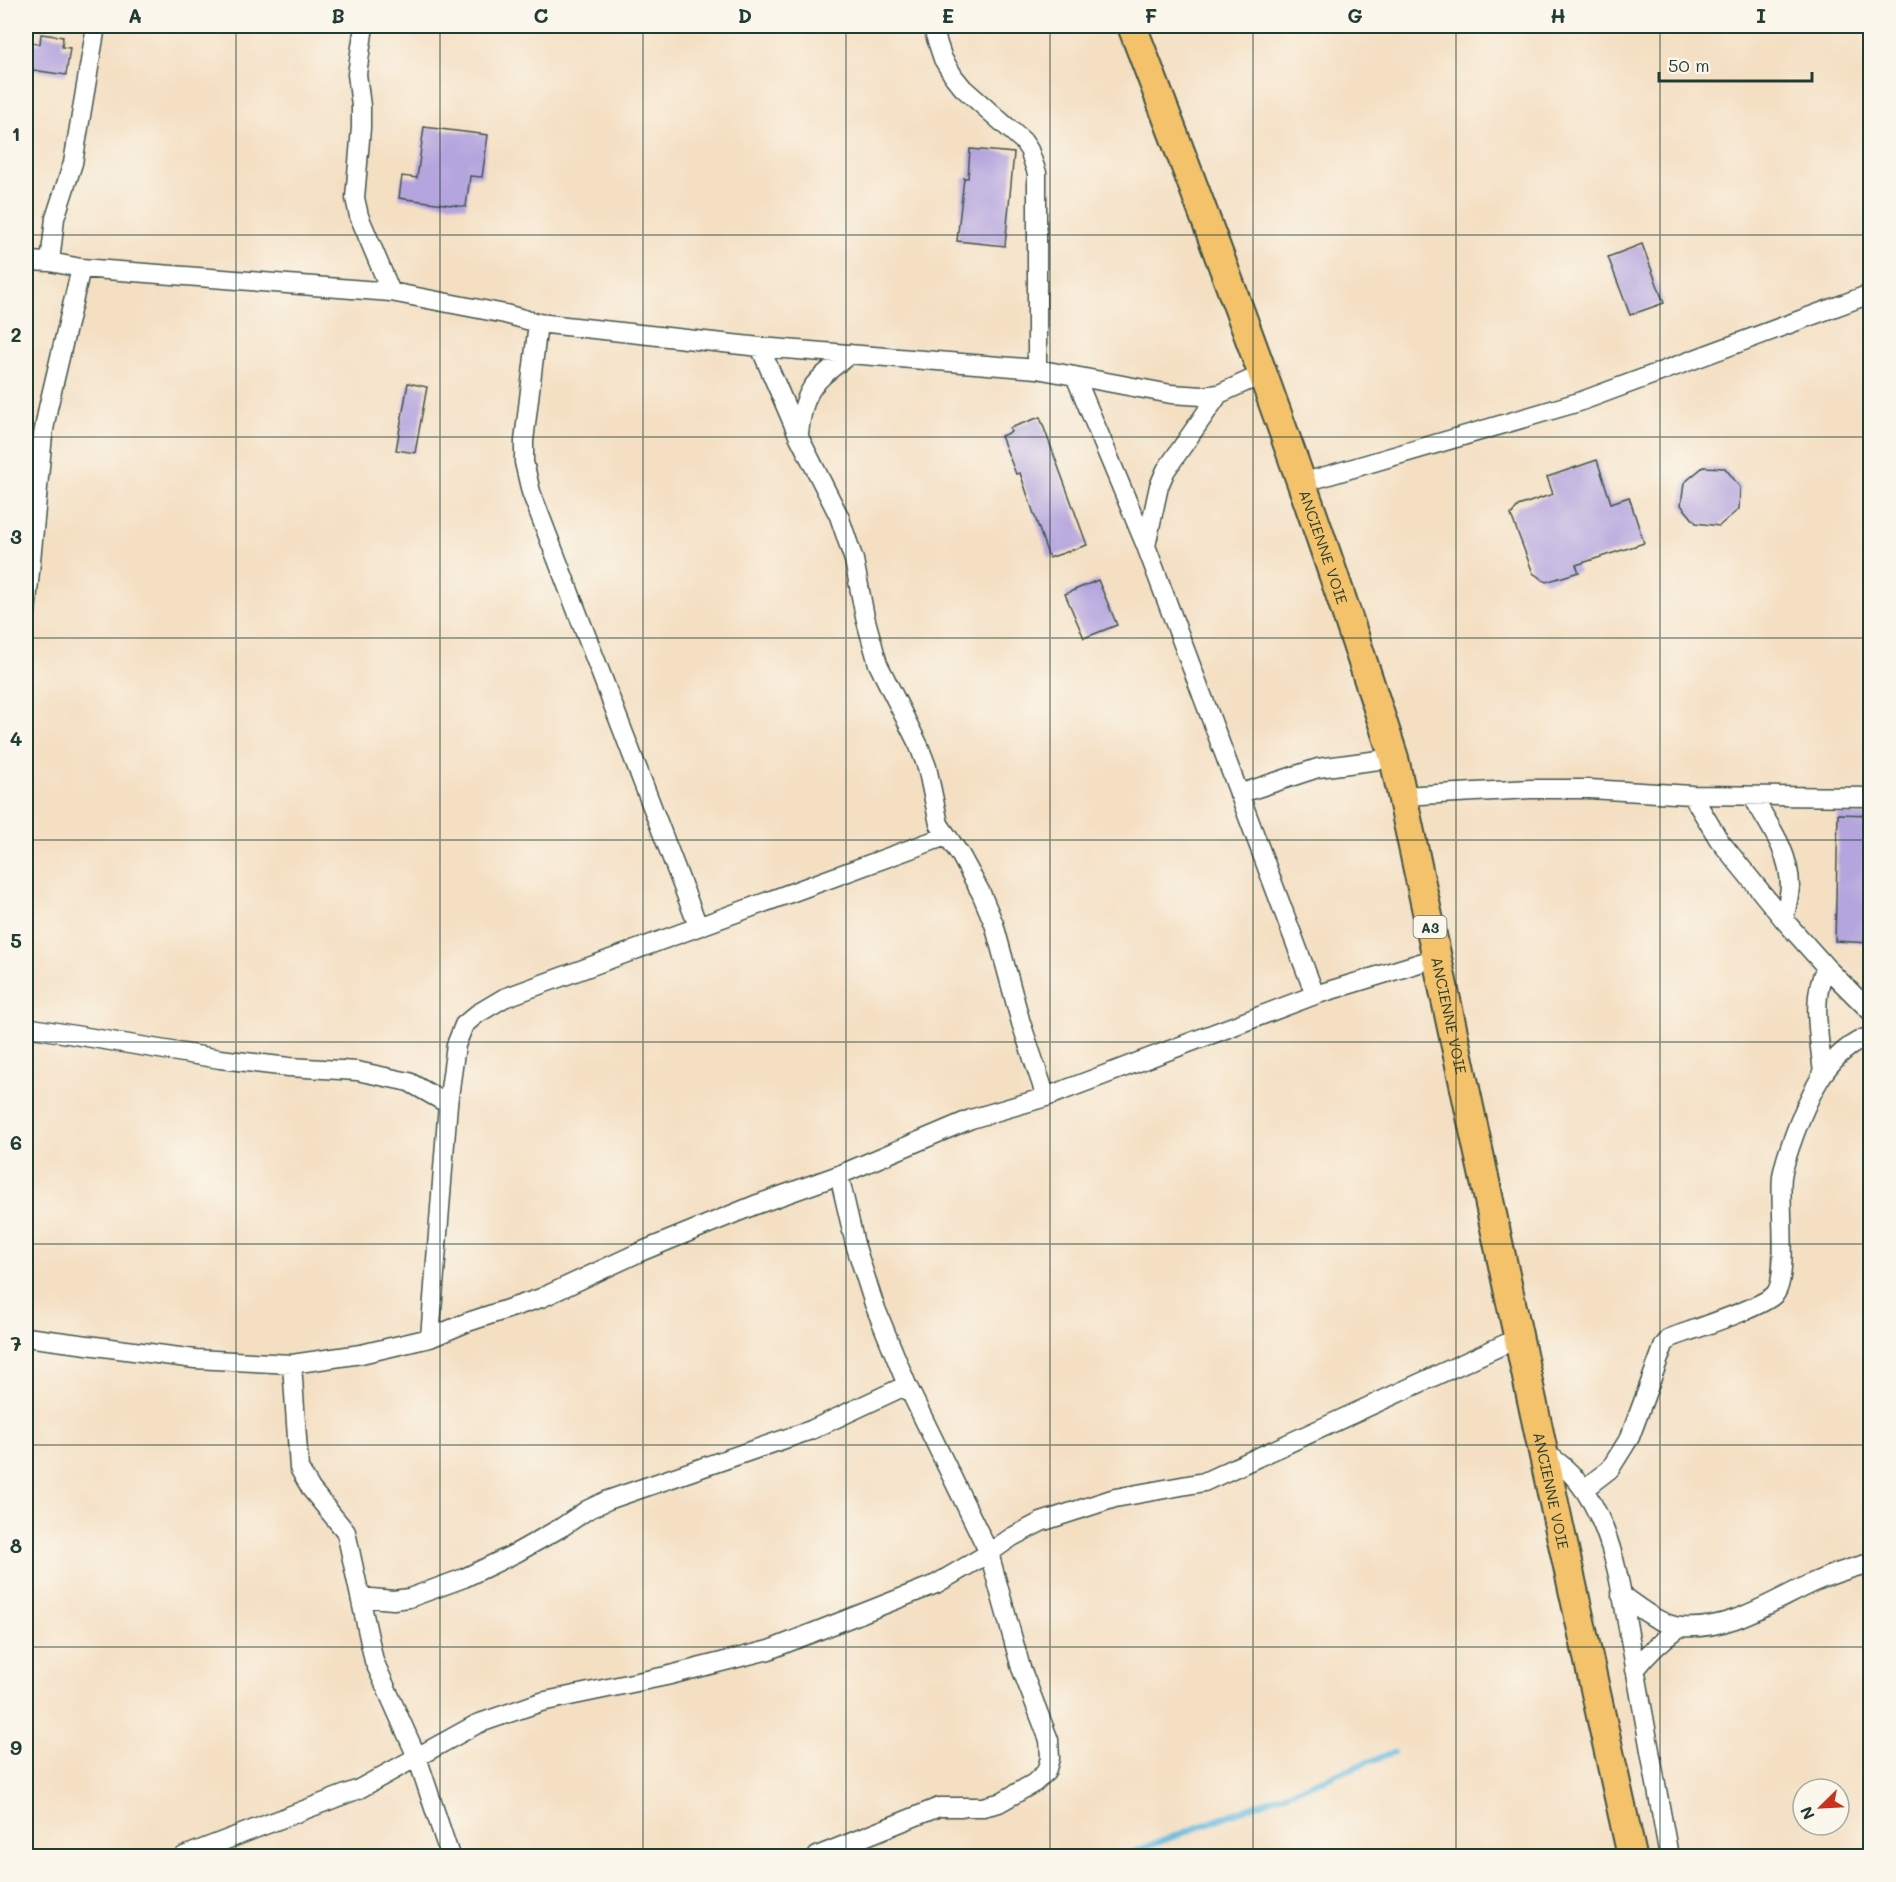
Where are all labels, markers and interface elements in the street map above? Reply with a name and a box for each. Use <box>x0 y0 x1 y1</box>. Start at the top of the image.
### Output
text: A <box>128 2 142 28</box>
text: B <box>331 2 345 28</box>
text: C <box>534 2 549 28</box>
text: D <box>738 2 752 28</box>
text: E <box>942 2 954 28</box>
text: F <box>1145 2 1158 28</box>
text: G <box>1347 2 1363 28</box>
text: H <box>1550 2 1566 28</box>
text: I <box>1756 2 1766 28</box>
scale bar <box>1659 45 1812 83</box>
text: 50 m <box>1668 53 1710 77</box>
text: 1 <box>12 120 20 146</box>
text: 2 <box>10 321 22 347</box>
street label: ANCIENNE VOIE <box>1295 487 1353 607</box>
text: 3 <box>10 523 22 549</box>
text: 4 <box>10 725 23 751</box>
road number: A3 <box>1414 916 1446 938</box>
text: 5 <box>10 927 22 953</box>
street label: ANCIENNE VOIE <box>1427 955 1472 1077</box>
text: 6 <box>10 1129 22 1155</box>
text: 7 <box>10 1330 22 1356</box>
street label: ANCIENNE VOIE <box>1529 1430 1574 1552</box>
text: 8 <box>10 1532 22 1558</box>
text: 9 <box>10 1734 22 1760</box>
north arrow <box>1791 1777 1851 1837</box>
text: N <box>1795 1803 1819 1823</box>

